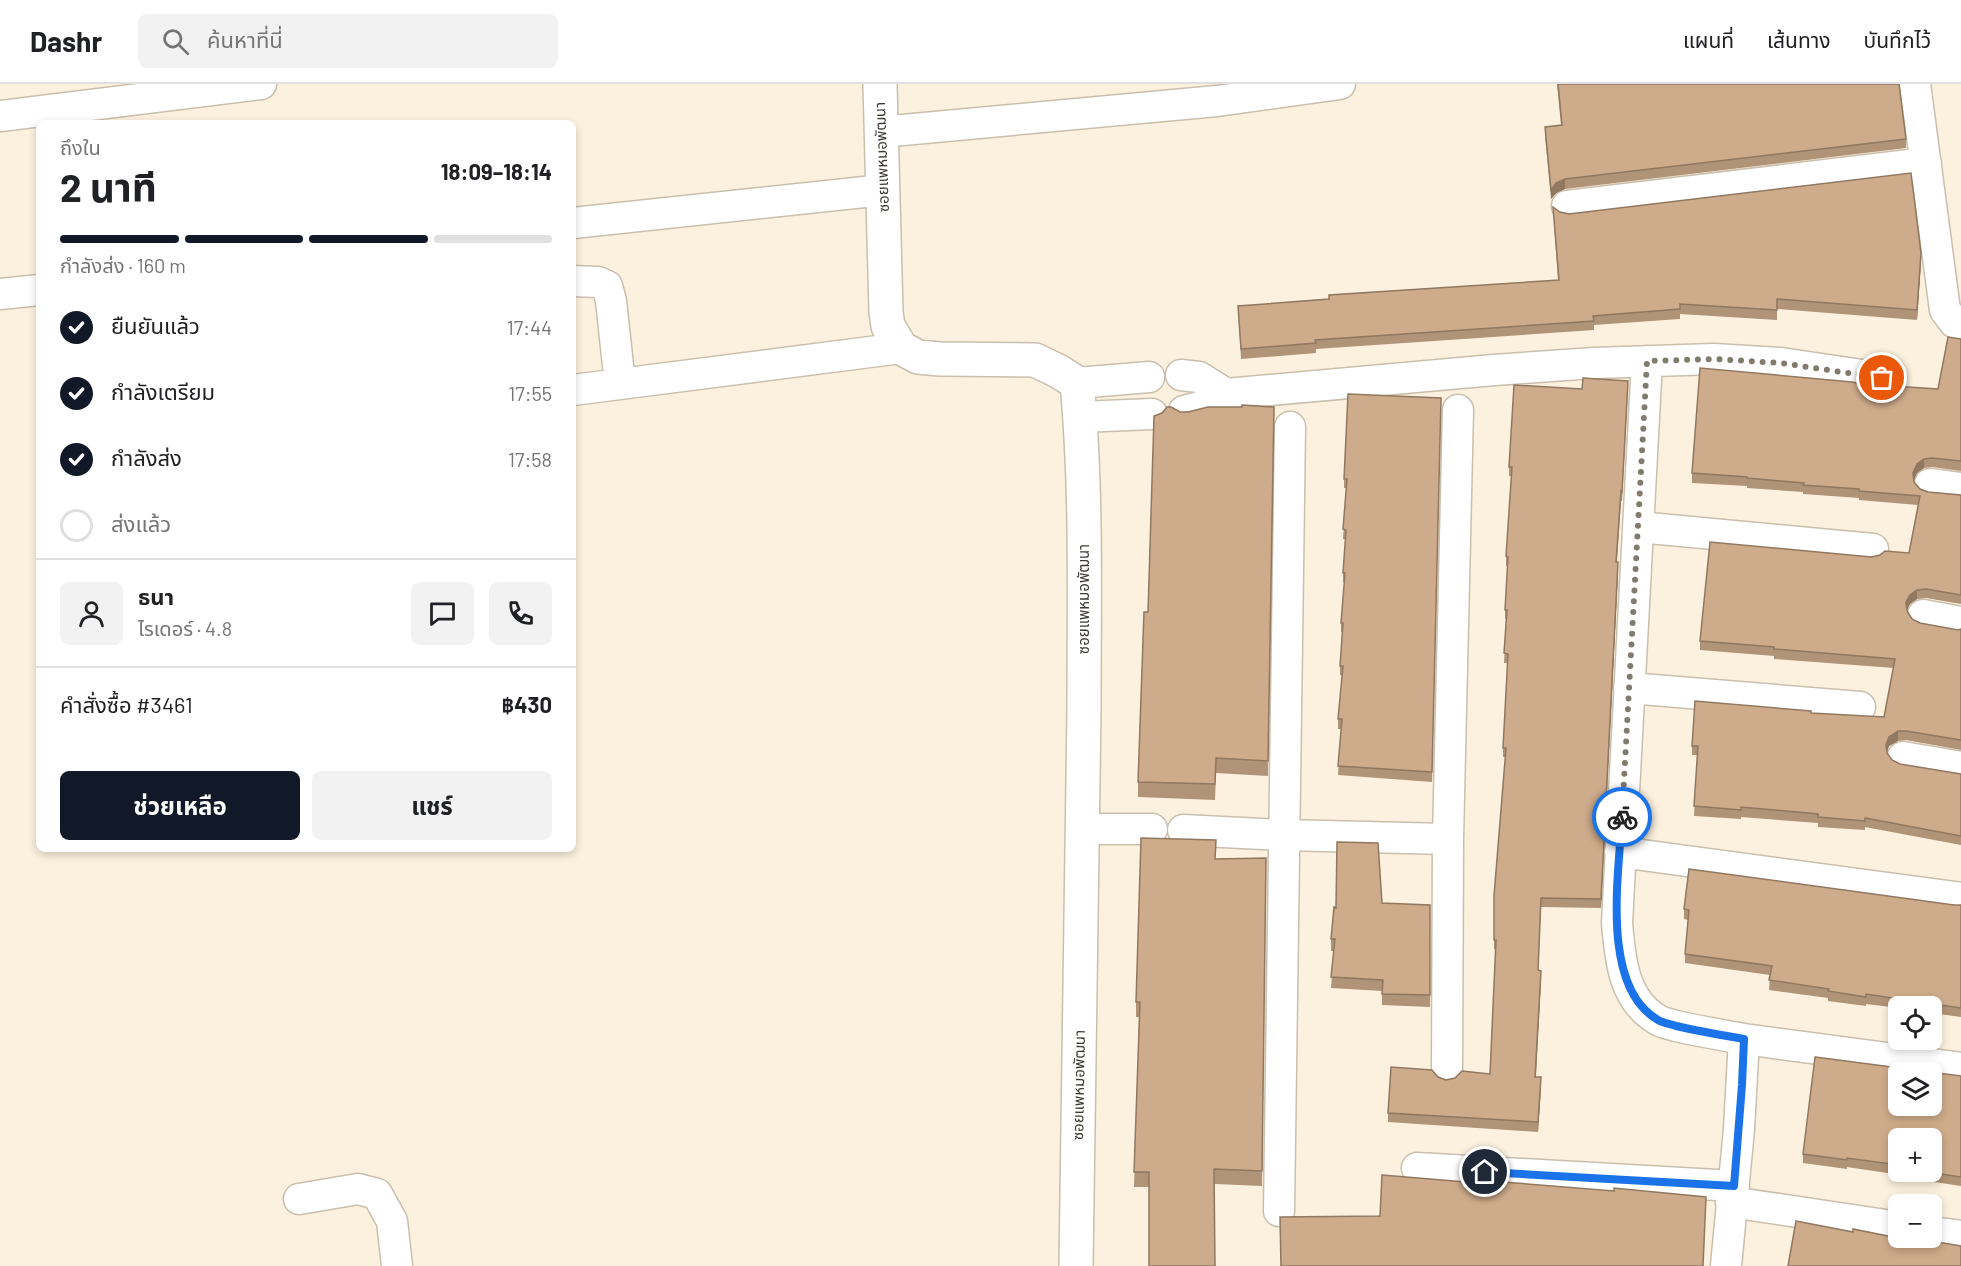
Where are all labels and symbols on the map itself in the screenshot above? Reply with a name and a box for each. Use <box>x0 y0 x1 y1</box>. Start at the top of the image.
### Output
street label: ซอยแพหมอพัฒนา <box>870 102 892 213</box>
pin <box>1856 352 1907 403</box>
street label: ซอยแพหมอพัฒนา <box>1074 544 1092 654</box>
courier <box>1592 787 1652 847</box>
street label: ซอยแพหมอพัฒนา <box>1068 1030 1088 1140</box>
pin <box>1459 1146 1510 1197</box>

